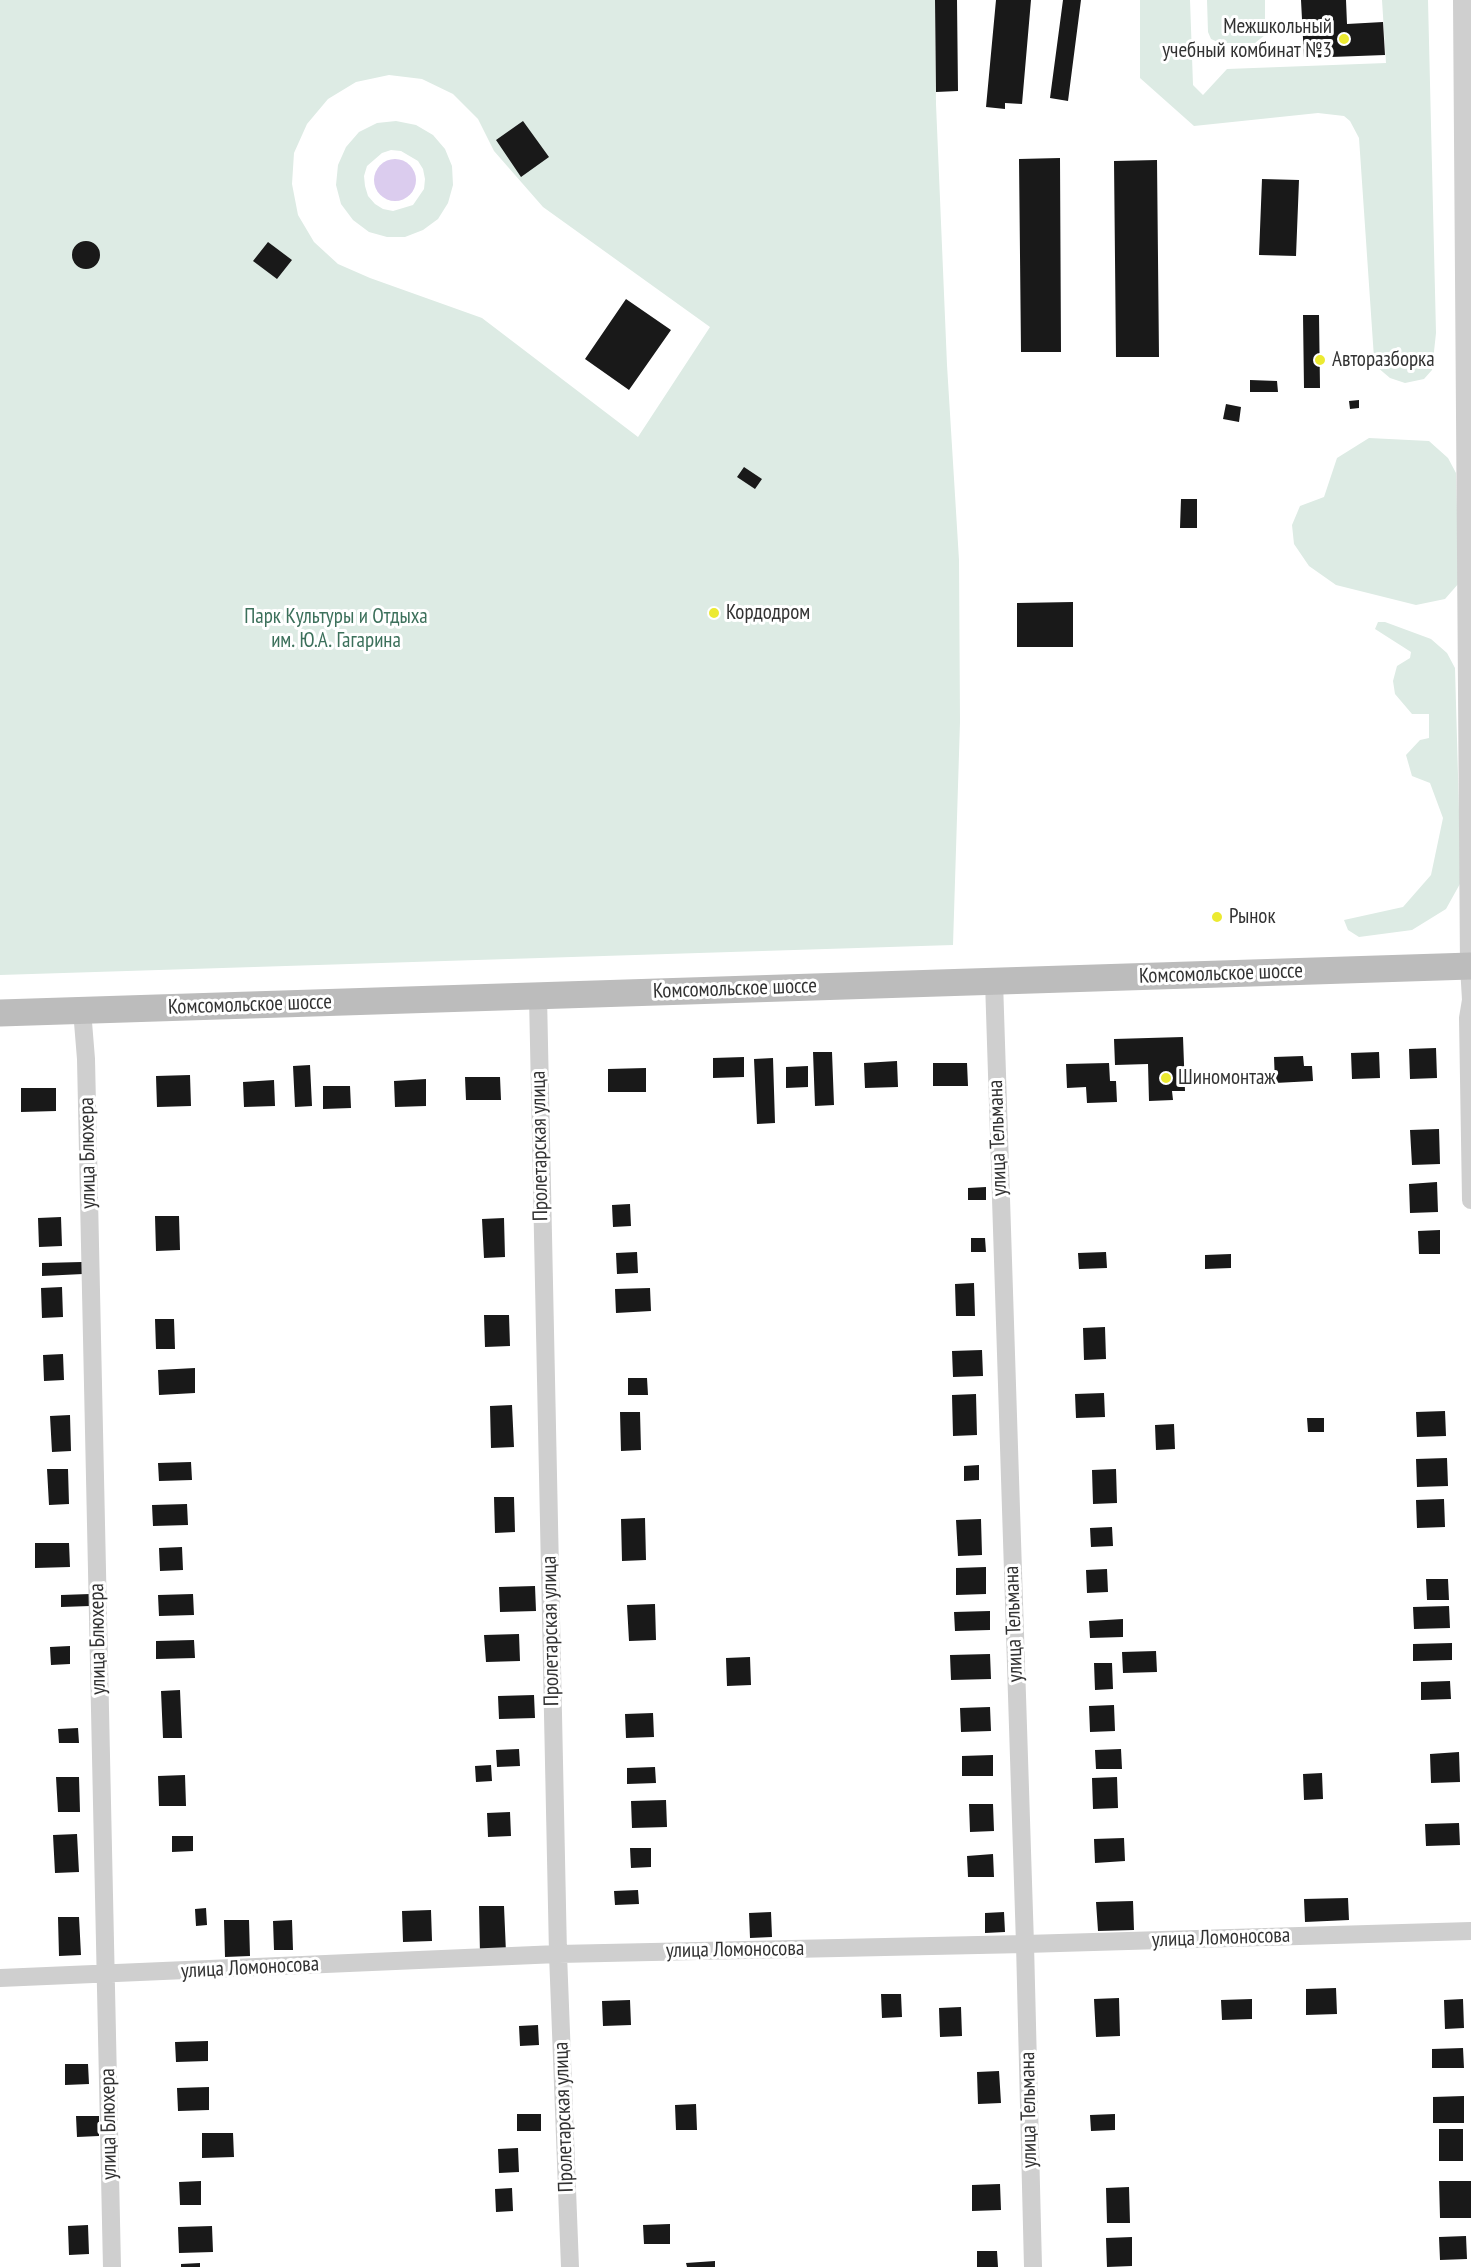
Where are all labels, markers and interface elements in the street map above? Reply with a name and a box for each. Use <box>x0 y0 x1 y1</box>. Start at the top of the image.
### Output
place label: Межшкольный учебный комбинат №3 <box>1162 14 1332 64</box>
marker: Межшкольный учебный комбинат №3 <box>1337 32 1351 46</box>
place label: Авторазборка <box>1332 347 1435 373</box>
marker: Авторазборка <box>1313 353 1327 367</box>
place label: Кордодром <box>726 600 810 626</box>
park label: Парк Культуры и Отдыха им. Ю.А. Гагарина <box>244 604 428 654</box>
marker: Кордодром <box>707 606 721 620</box>
place label: Рынок <box>1229 904 1276 930</box>
marker: Рынок <box>1210 910 1224 924</box>
street label: Комсомольское шоссе <box>1139 959 1303 989</box>
street label: Комсомольское шоссе <box>653 974 817 1004</box>
street label: Комсомольское шоссе <box>168 990 332 1020</box>
place label: Шиномонтаж <box>1178 1065 1276 1091</box>
street label: Пролетарская улица <box>526 1071 554 1221</box>
marker: Шиномонтаж <box>1159 1071 1173 1085</box>
street label: улица Тельмана <box>983 1079 1013 1197</box>
street label: улица Блюхера <box>74 1097 102 1209</box>
street label: Пролетарская улица <box>537 1556 565 1706</box>
street label: улица Тельмана <box>999 1565 1029 1683</box>
street label: улица Блюхера <box>84 1583 112 1695</box>
street label: улица Ломоносова <box>1151 1923 1291 1953</box>
street label: улица Ломоносова <box>666 1936 804 1964</box>
street label: улица Ломоносова <box>180 1952 320 1984</box>
street label: Пролетарская улица <box>549 2041 579 2193</box>
street label: улица Тельмана <box>1015 2052 1043 2168</box>
street label: улица Блюхера <box>95 2068 123 2180</box>

